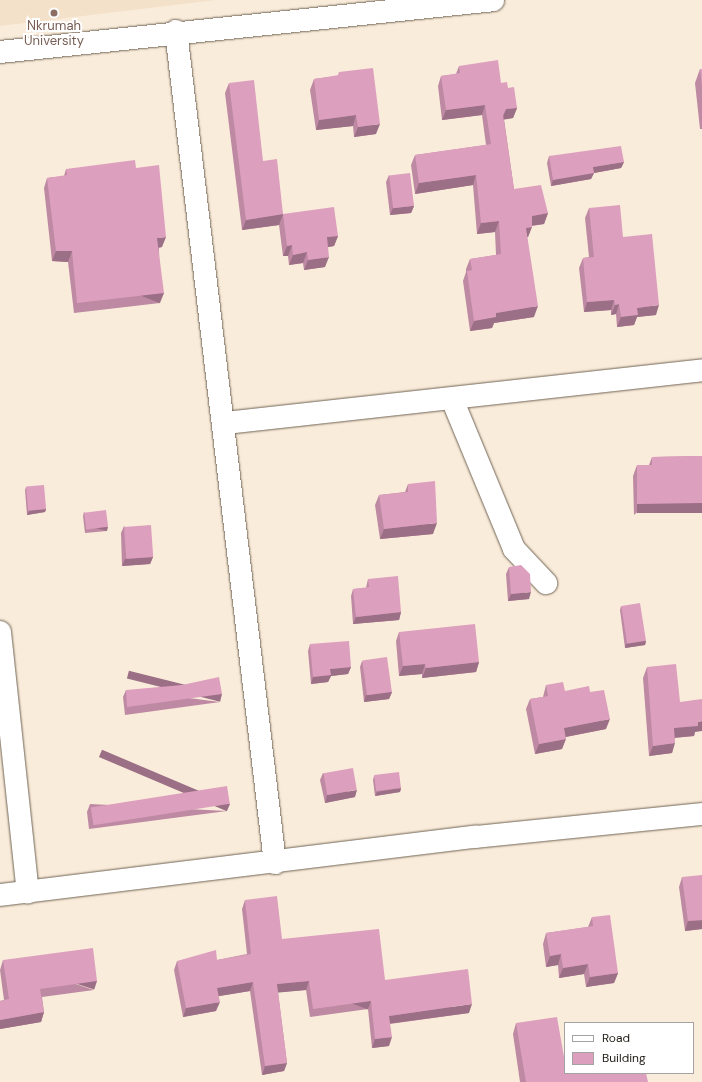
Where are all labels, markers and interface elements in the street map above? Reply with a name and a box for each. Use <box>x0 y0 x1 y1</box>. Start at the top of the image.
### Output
marker: Nkrumah University <box>49 8 59 18</box>
place label: Nkrumah University <box>24 19 84 50</box>
legend <box>564 1022 694 1074</box>
text: Road <box>602 1030 630 1046</box>
text: Building <box>602 1050 646 1066</box>

